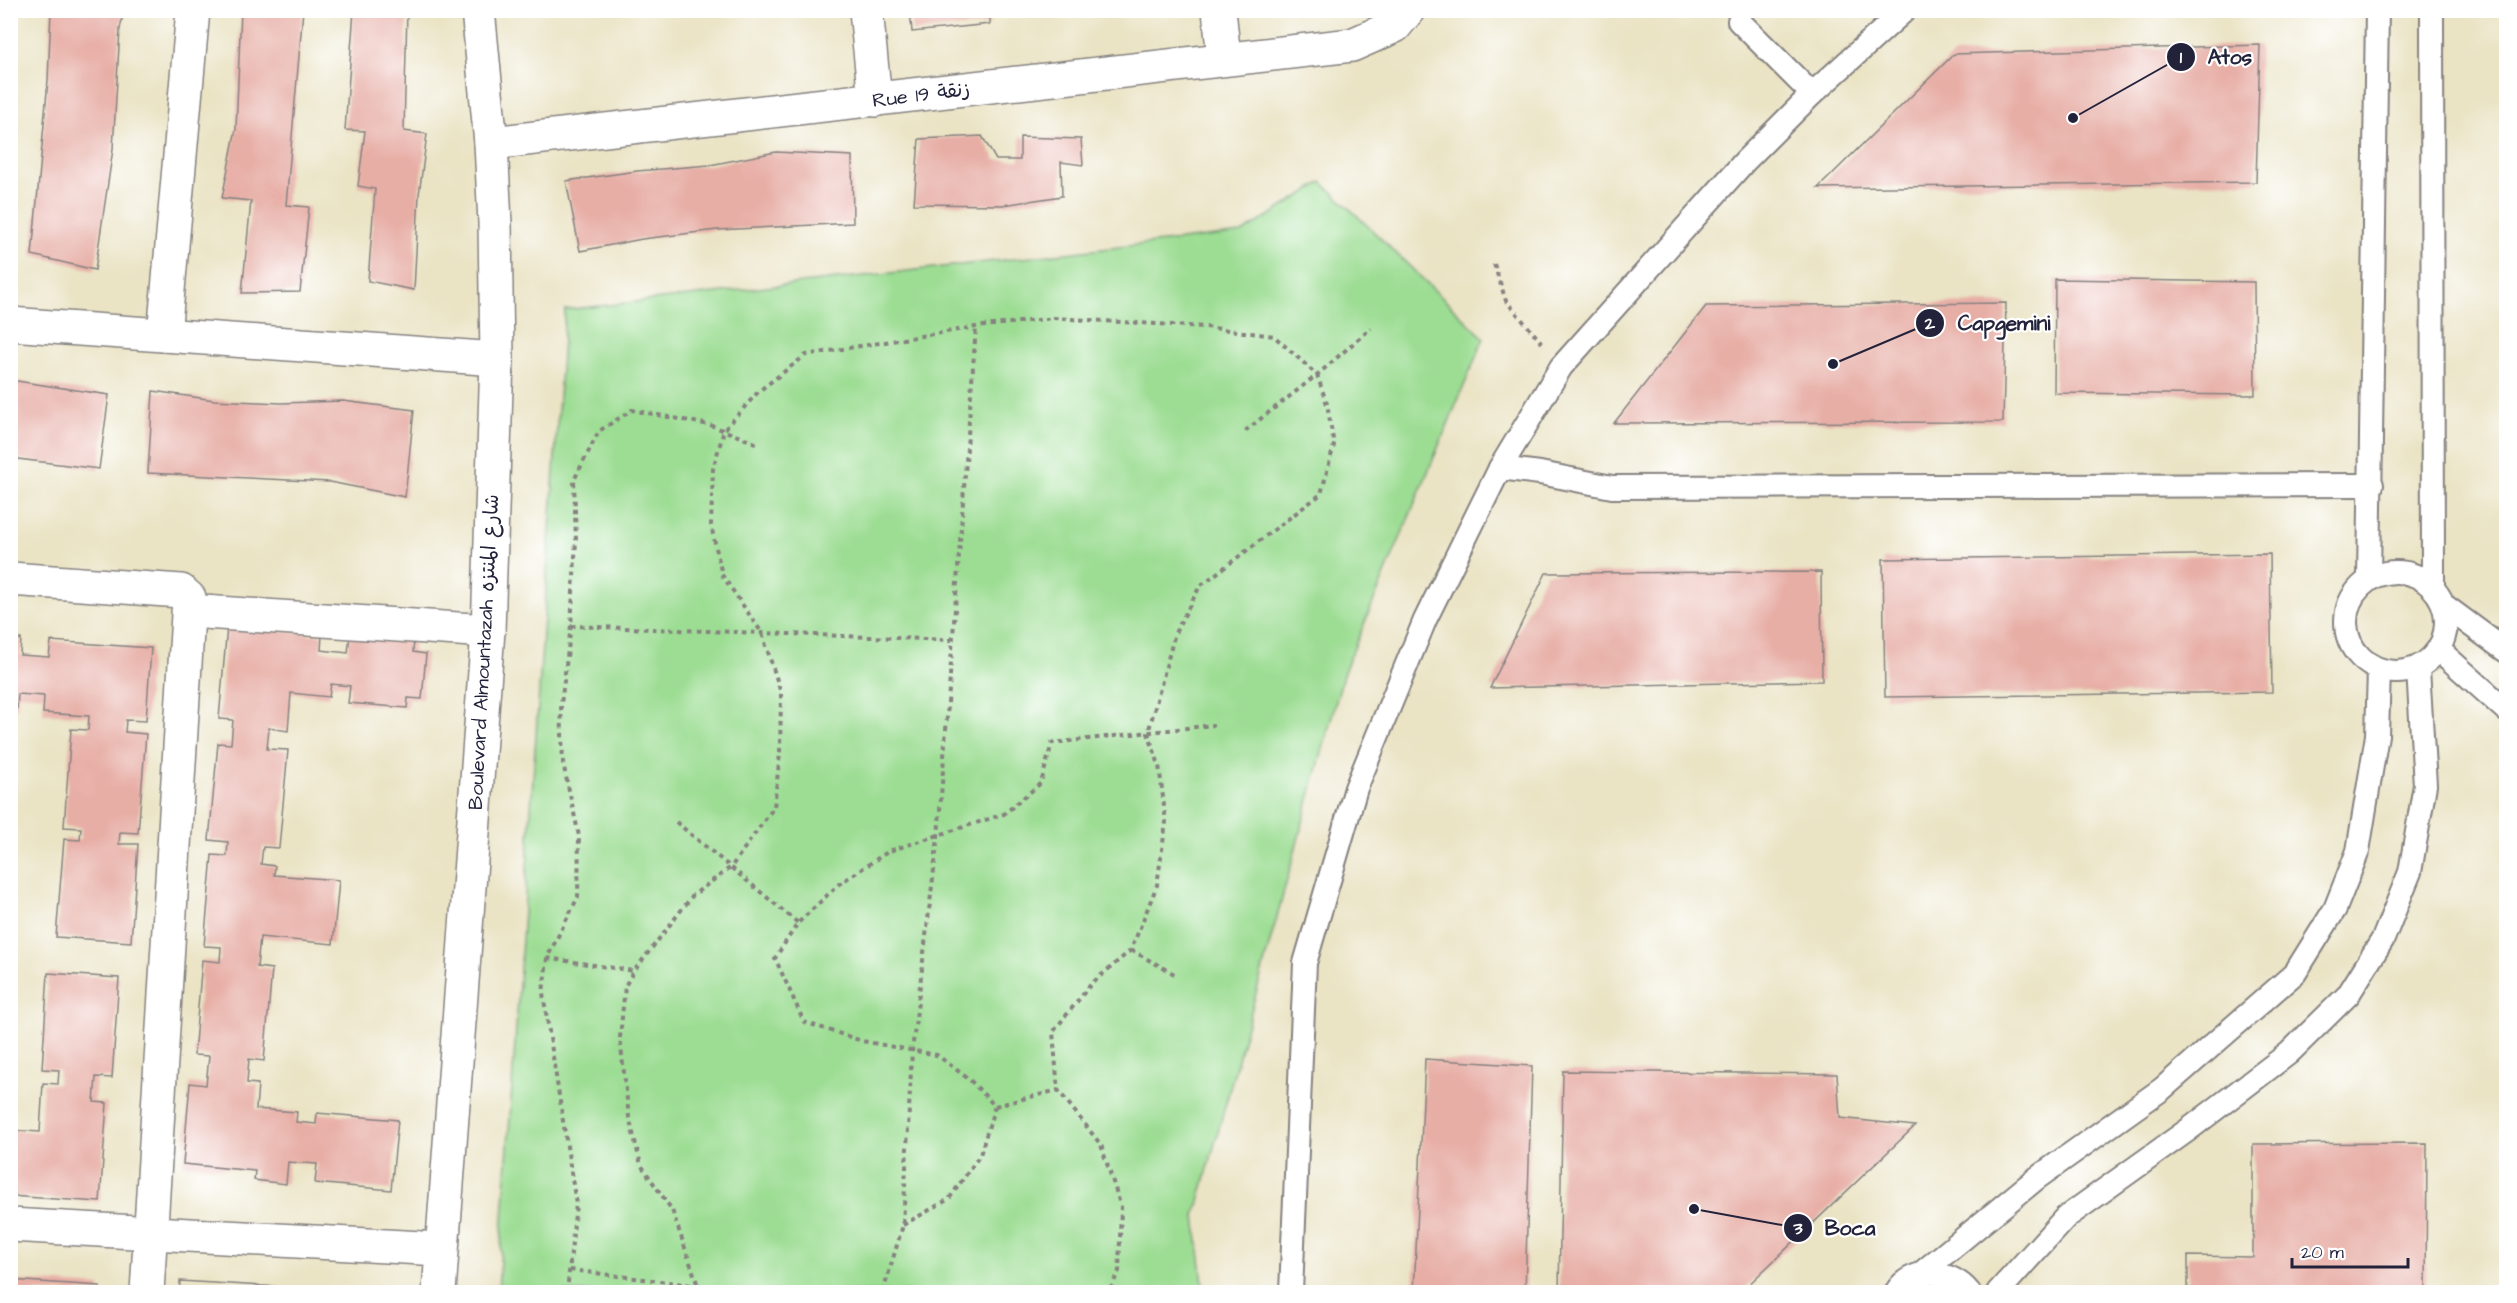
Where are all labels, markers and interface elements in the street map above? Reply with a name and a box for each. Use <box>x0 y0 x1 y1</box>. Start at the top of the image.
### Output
callout: Atos <box>2166 38 2264 77</box>
text: Atos <box>2208 43 2253 72</box>
text: 1 <box>2180 45 2183 70</box>
street label: Rue 19 زنقة <box>871 75 971 115</box>
callout: Capgemini <box>1915 303 2062 342</box>
text: Capgemini <box>1958 309 2051 340</box>
text: 2 <box>1924 311 1936 336</box>
street label: Boulevard Almountazah شارع المنتزه <box>462 493 506 811</box>
callout: Boca <box>1783 1208 1888 1247</box>
text: Boca <box>1825 1214 1876 1243</box>
text: 3 <box>1792 1216 1803 1241</box>
scale bar <box>2292 1231 2408 1269</box>
text: 20 m <box>2301 1240 2344 1265</box>

